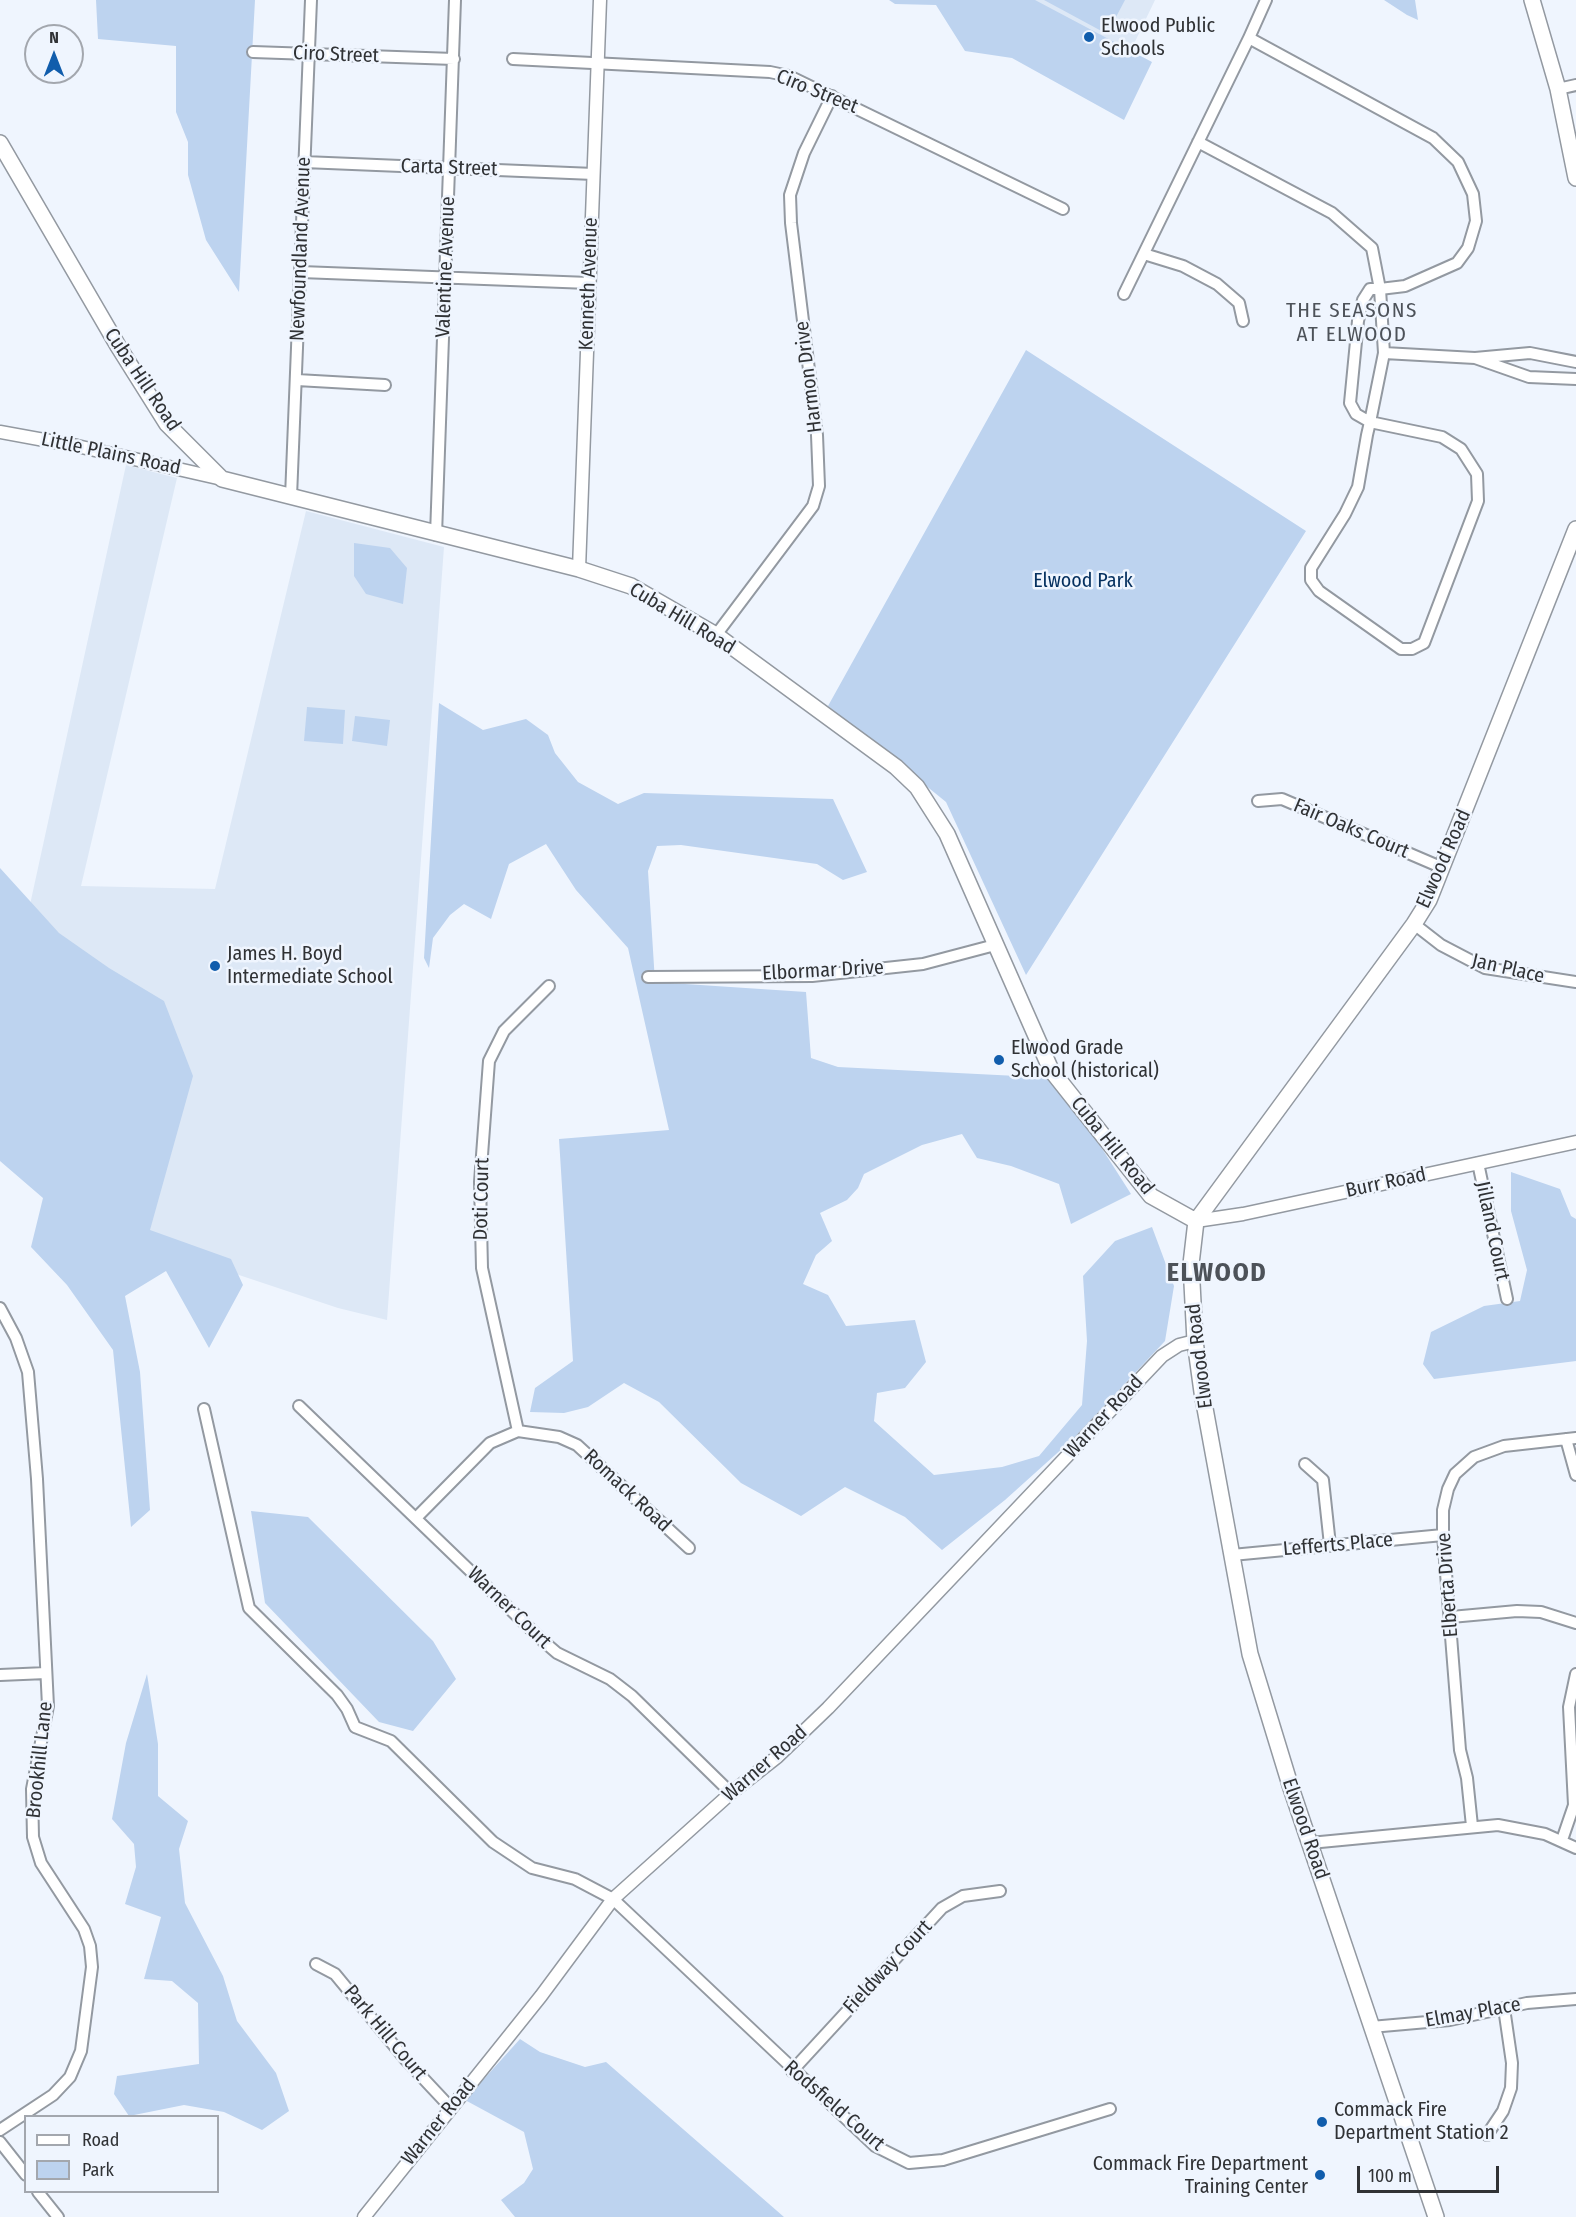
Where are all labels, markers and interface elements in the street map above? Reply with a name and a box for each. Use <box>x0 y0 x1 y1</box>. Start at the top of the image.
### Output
place label: Elwood Public Schools <box>1101 14 1215 61</box>
north arrow <box>24 24 84 84</box>
text: N <box>49 28 59 47</box>
marker: Elwood Public Schools <box>1082 30 1096 44</box>
street label: Ciro Street <box>293 42 379 68</box>
street label: Ciro Street <box>773 65 861 119</box>
street label: Carta Street <box>400 154 498 182</box>
street label: Newfoundland Avenue <box>286 156 316 342</box>
street label: Valentine Avenue <box>432 196 460 338</box>
street label: Kenneth Avenue <box>575 217 603 351</box>
district label: THE SEASONS AT ELWOOD <box>1286 298 1418 348</box>
street label: Harmon Drive <box>790 320 828 434</box>
street label: Cuba Hill Road <box>99 324 185 436</box>
street label: Little Plains Road <box>39 427 183 481</box>
park label: Elwood Park <box>1033 569 1133 593</box>
street label: Cuba Hill Road <box>625 578 739 660</box>
street label: Fair Oaks Court <box>1290 794 1412 864</box>
street label: Elwood Road <box>1412 806 1476 912</box>
place label: James H. Boyd Intermediate School <box>227 942 393 989</box>
street label: Jan Place <box>1469 949 1547 989</box>
street label: Elbormar Drive <box>762 956 884 986</box>
marker: James H. Boyd Intermediate School <box>208 959 222 973</box>
place label: Elwood Grade School (historical) <box>1011 1036 1159 1083</box>
marker: Elwood Grade School (historical) <box>992 1053 1006 1067</box>
street label: Cuba Hill Road <box>1065 1092 1159 1200</box>
street label: Doti Court <box>469 1157 495 1241</box>
street label: Burr Road <box>1344 1163 1428 1203</box>
street label: Jilland Court <box>1470 1179 1514 1283</box>
district label: ELWOOD <box>1167 1258 1267 1290</box>
street label: Elwood Road <box>1182 1302 1218 1410</box>
street label: Warner Road <box>1060 1371 1148 1463</box>
street label: Romack Road <box>578 1445 676 1537</box>
street label: Lefferts Place <box>1282 1528 1394 1562</box>
street label: Elberta Drive <box>1432 1532 1464 1638</box>
street label: Warner Court <box>462 1562 556 1654</box>
street label: Brookhill Lane <box>22 1700 58 1820</box>
street label: Warner Road <box>718 1721 812 1807</box>
street label: Elwood Road <box>1276 1775 1334 1883</box>
street label: Fieldway Court <box>839 1915 937 2019</box>
street label: Park Hill Court <box>338 1981 432 2085</box>
street label: Elmay Place <box>1423 1993 1523 2033</box>
street label: Rodsfield Court <box>779 2056 889 2156</box>
street label: Warner Road <box>397 2074 481 2170</box>
place label: Commack Fire Department Station 2 <box>1334 2098 1509 2145</box>
legend <box>24 2115 219 2193</box>
marker: Commack Fire Department Station 2 <box>1315 2115 1329 2129</box>
text: Road <box>82 2129 119 2151</box>
place label: Commack Fire Department Training Center <box>1093 2152 1308 2199</box>
scale bar <box>1360 2154 1502 2192</box>
text: Park <box>82 2159 114 2181</box>
text: 100 m <box>1368 2165 1412 2187</box>
marker: Commack Fire Department Training Center <box>1313 2168 1327 2182</box>

